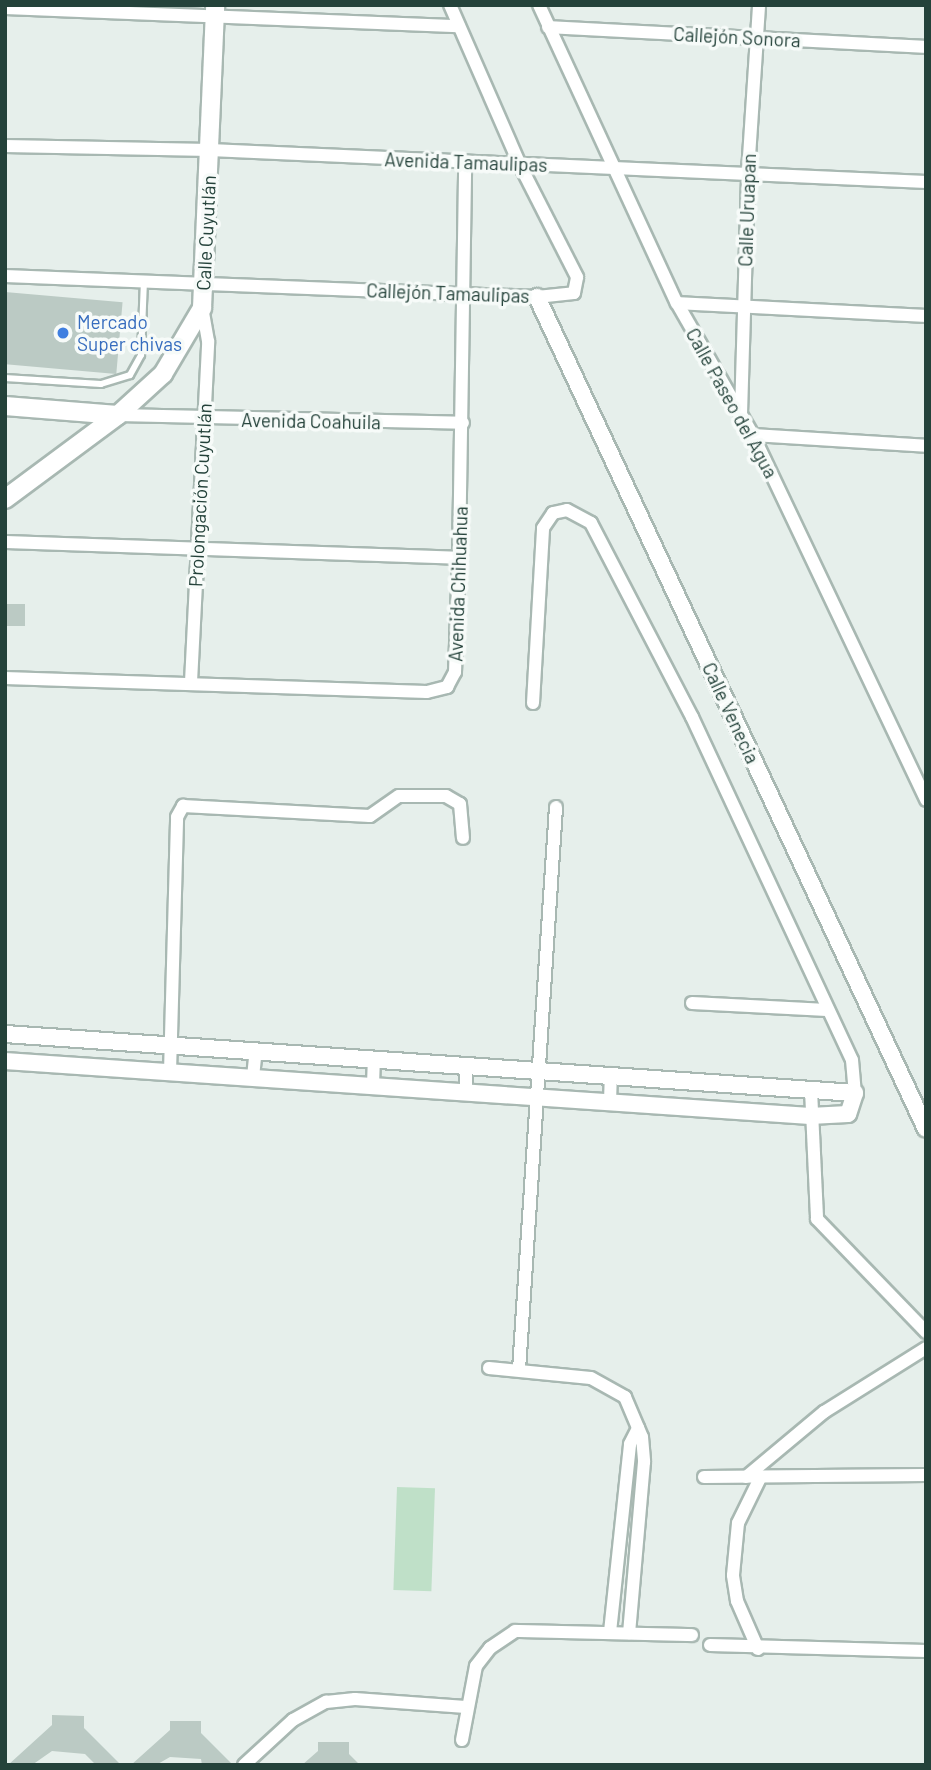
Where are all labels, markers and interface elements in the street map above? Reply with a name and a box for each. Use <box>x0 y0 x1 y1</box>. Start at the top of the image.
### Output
street label: Callejón Sonora <box>673 22 801 52</box>
street label: Avenida Tamaulipas <box>384 148 548 176</box>
street label: Calle Uruapan <box>734 153 760 267</box>
street label: Calle Cuyutlán <box>192 175 220 291</box>
street label: Callejón Tamaulipas <box>366 279 530 307</box>
place label: Mercado Super chivas <box>77 311 182 355</box>
street label: Calle Paseo del Agua <box>681 324 783 482</box>
marker: Mercado Super chivas <box>55 325 71 341</box>
street label: Prolongación Cuyutlán <box>184 402 216 588</box>
street label: Avenida Coahuila <box>241 408 381 434</box>
street label: Avenida Chihuahua <box>444 506 472 662</box>
street label: Calle Venecia <box>698 659 764 767</box>

